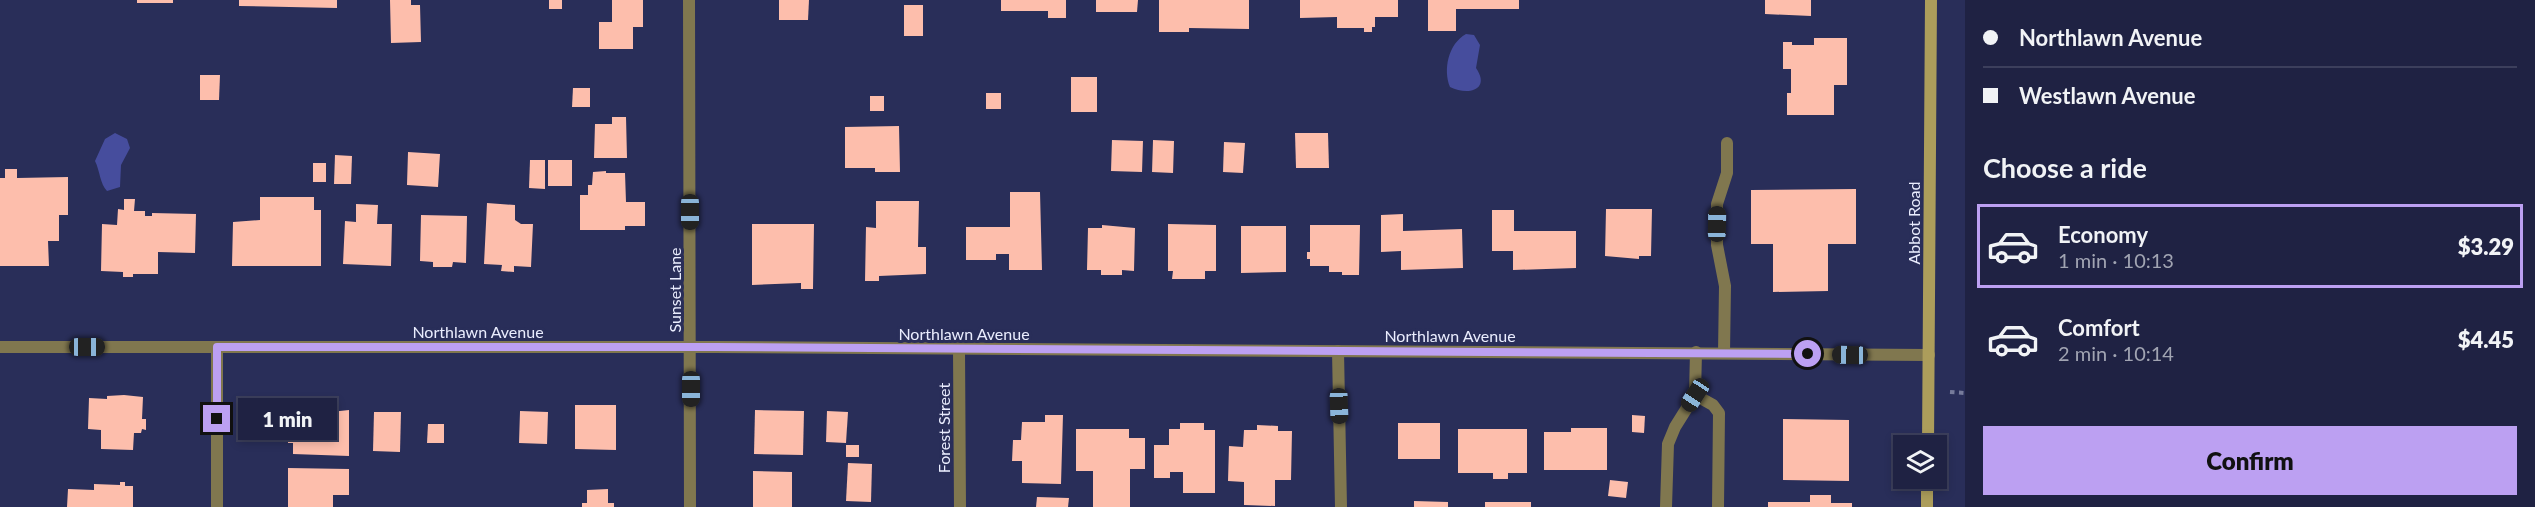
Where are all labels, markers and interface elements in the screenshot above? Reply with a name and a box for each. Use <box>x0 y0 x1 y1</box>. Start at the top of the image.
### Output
text: Northlawn Avenue <box>2019 24 2202 51</box>
text: Westlawn Avenue <box>2019 82 2196 109</box>
text: Choose a ride <box>1983 151 2147 184</box>
street label: Abbot Road <box>1904 182 1923 264</box>
car <box>681 194 699 230</box>
car <box>1708 206 1726 242</box>
icon: car <box>1986 219 2040 273</box>
text: Economy <box>2058 221 2148 248</box>
text: $3.29 <box>2458 233 2514 260</box>
street label: Sunset Lane <box>665 247 684 333</box>
text: 1 min · 10:13 <box>2058 248 2174 272</box>
icon: car <box>1986 312 2040 366</box>
text: Comfort <box>2058 314 2140 341</box>
street label: Northlawn Avenue <box>412 322 544 341</box>
street label: Northlawn Avenue <box>898 324 1030 343</box>
street label: Northlawn Avenue <box>1384 326 1516 345</box>
text: $4.45 <box>2458 326 2514 353</box>
car <box>69 338 105 356</box>
route start <box>1794 340 1821 367</box>
text: 2 min · 10:14 <box>2058 341 2174 365</box>
car <box>1832 346 1868 364</box>
car <box>682 371 700 407</box>
car <box>1678 375 1712 415</box>
street label: Forest Street <box>934 383 953 473</box>
car <box>1329 388 1349 424</box>
callout: 1 min <box>238 398 337 440</box>
route end <box>203 405 230 432</box>
text: 1 min <box>263 407 312 431</box>
button: Confirm <box>1983 426 2517 495</box>
map controls <box>1893 435 1947 489</box>
button: layers <box>1893 435 1947 489</box>

